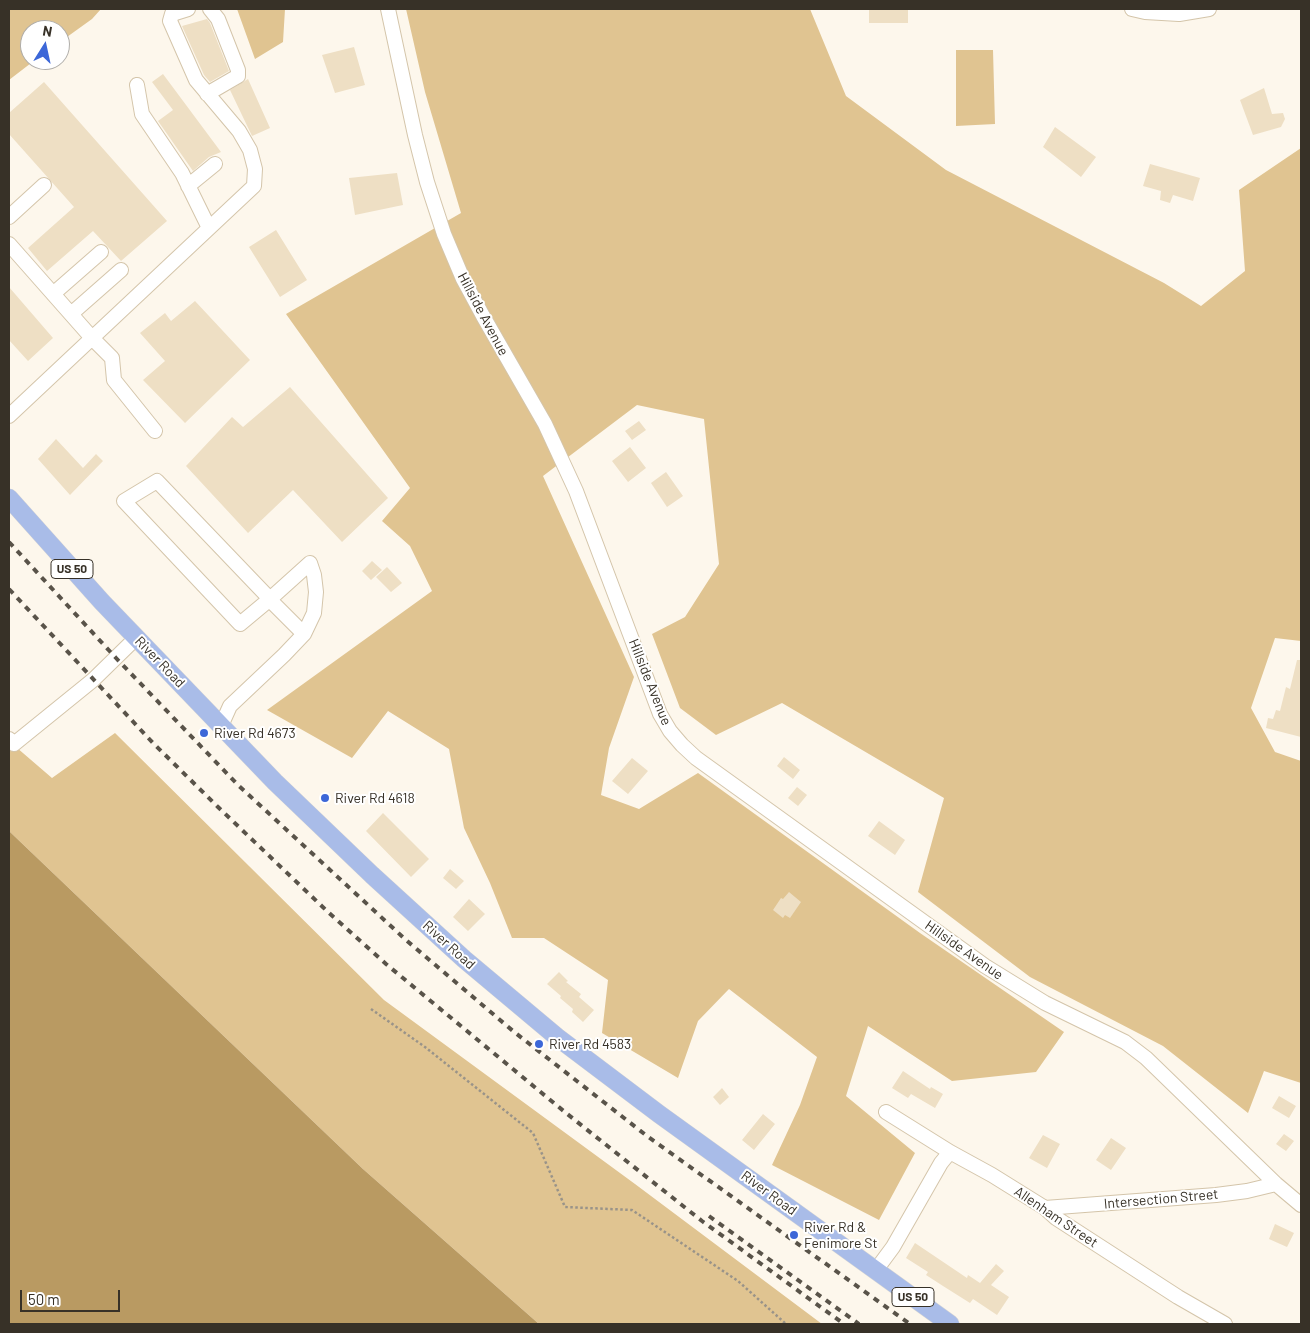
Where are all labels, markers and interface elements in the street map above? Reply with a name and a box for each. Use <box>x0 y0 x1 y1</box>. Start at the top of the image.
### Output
north arrow <box>20 20 70 70</box>
text: N <box>41 22 54 40</box>
street label: Hillside Avenue <box>454 269 512 359</box>
road number: US 50 <box>51 560 93 578</box>
street label: River Road <box>131 633 189 691</box>
street label: Hillside Avenue <box>625 636 675 728</box>
place label: River Rd 4673 <box>214 725 296 741</box>
marker: River Rd 4673 <box>198 727 210 739</box>
place label: River Rd 4618 <box>335 790 415 806</box>
marker: River Rd 4618 <box>319 792 331 804</box>
street label: River Road <box>419 917 479 973</box>
street label: Hillside Avenue <box>922 917 1006 983</box>
place label: River Rd 4583 <box>549 1036 631 1052</box>
marker: River Rd 4583 <box>533 1038 545 1050</box>
street label: River Road <box>738 1167 800 1219</box>
street label: Allenham Street <box>1011 1183 1101 1251</box>
street label: Intersection Street <box>1103 1186 1219 1212</box>
place label: River Rd & Fenimore St <box>804 1219 878 1252</box>
marker: River Rd & Fenimore St <box>788 1229 800 1241</box>
scale bar <box>22 1280 122 1312</box>
road number: US 50 <box>892 1288 934 1306</box>
text: 50 m <box>28 1290 60 1308</box>

